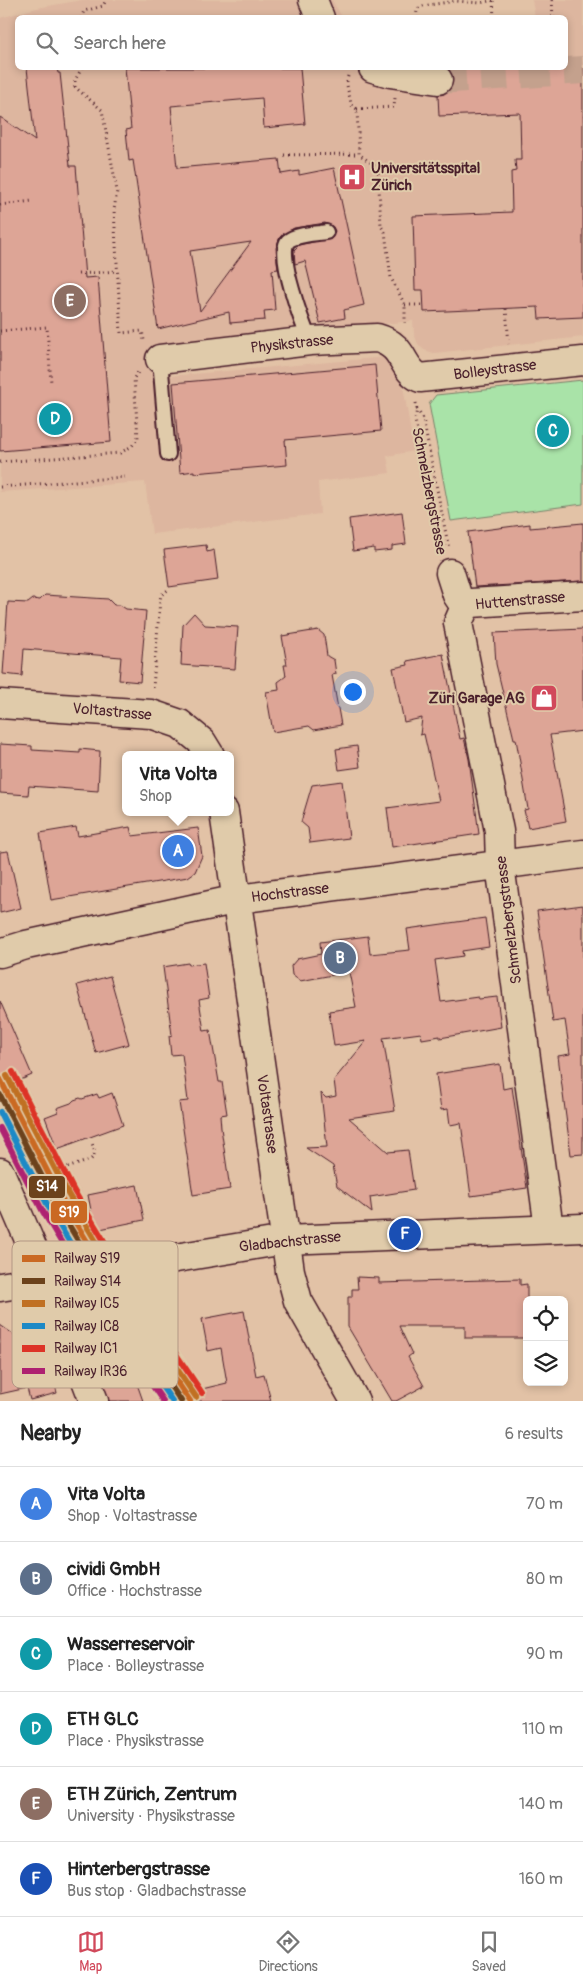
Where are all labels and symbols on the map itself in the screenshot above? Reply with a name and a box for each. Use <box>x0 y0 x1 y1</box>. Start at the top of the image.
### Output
place label: Universitätsspital Zürich <box>371 159 480 195</box>
hospital icon: Universitätsspital Zürich <box>337 162 367 192</box>
pin: E <box>54 282 86 320</box>
street label: Physikstrasse <box>250 330 335 358</box>
street label: Bolleystrasse <box>452 355 538 385</box>
pin: D <box>39 400 71 438</box>
pin: C <box>537 412 569 450</box>
street label: Schmelzbergstrasse <box>407 426 451 557</box>
street label: Huttenstrasse <box>474 588 566 614</box>
your location <box>340 679 366 705</box>
shop icon: Züri Garage AG <box>529 683 559 713</box>
place label: Züri Garage AG <box>429 689 525 708</box>
street label: Voltastrasse <box>72 699 153 725</box>
pin: A <box>162 832 194 870</box>
street label: Schmelzbergstrasse <box>492 854 526 985</box>
street label: Hochstrasse <box>250 879 331 907</box>
pin: B <box>324 939 356 977</box>
street label: Voltastrasse <box>252 1073 282 1155</box>
line badge: S14 <box>28 1175 66 1199</box>
text: S14 <box>36 1178 59 1195</box>
line badge: S19 <box>50 1200 88 1224</box>
text: S19 <box>59 1204 79 1221</box>
pin: F <box>389 1215 421 1253</box>
street label: Gladbachstrasse <box>238 1227 343 1257</box>
legend <box>12 1241 178 1388</box>
text: Railway S19 <box>54 1250 120 1267</box>
text: Railway S14 <box>54 1273 121 1290</box>
text: Railway IC5 <box>54 1295 120 1312</box>
text: Railway IC8 <box>54 1318 119 1335</box>
text: Railway IC1 <box>54 1340 117 1357</box>
text: Railway IR36 <box>54 1363 127 1380</box>

